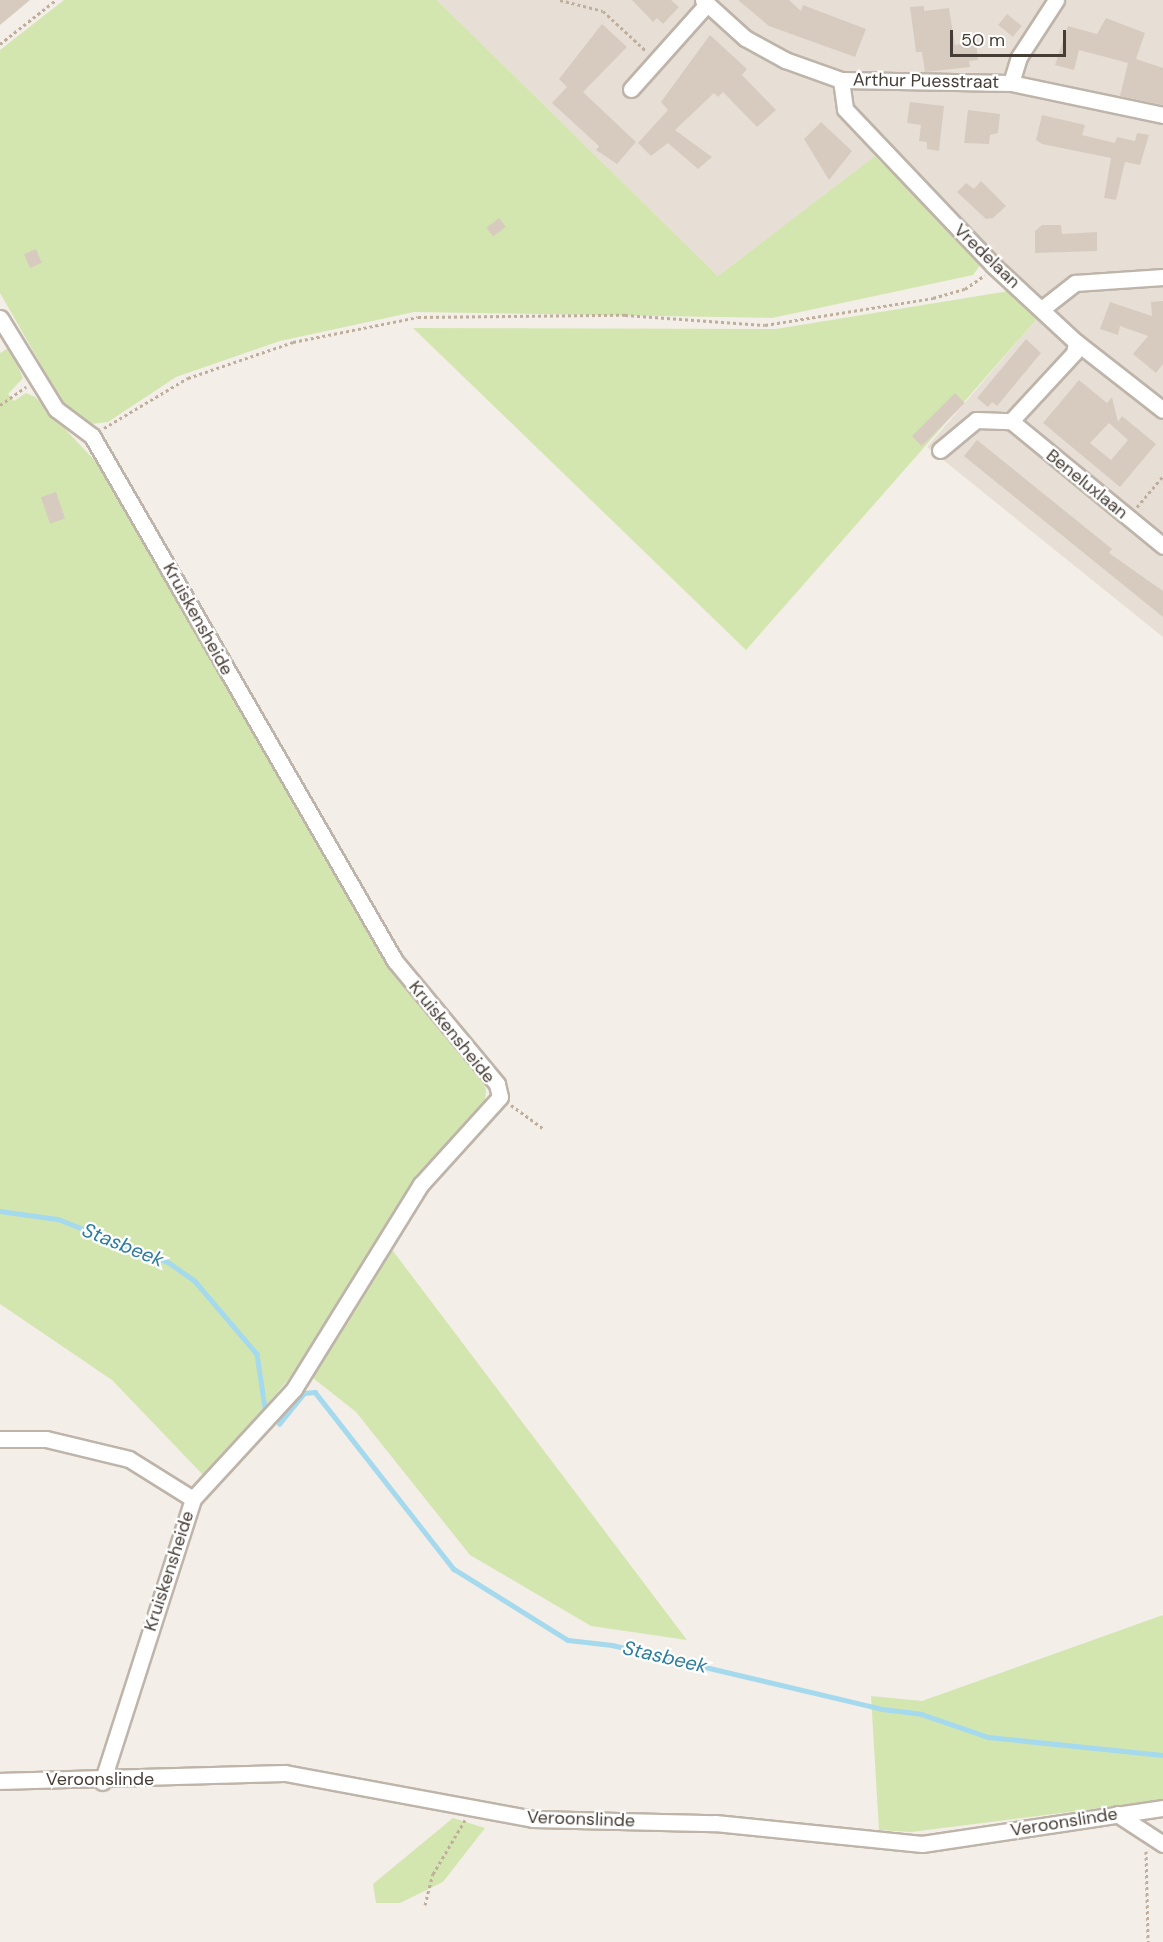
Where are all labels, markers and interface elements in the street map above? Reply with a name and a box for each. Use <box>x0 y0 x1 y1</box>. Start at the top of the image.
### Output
scale bar <box>953 18 1068 56</box>
text: 50 m <box>961 28 1005 52</box>
street label: Arthur Puesstraat <box>853 69 999 93</box>
street label: Vredelaan <box>949 219 1025 293</box>
street label: Beneluxlaan <box>1042 445 1132 523</box>
street label: Kruiskensheide <box>158 559 238 679</box>
street label: Kruiskensheide <box>404 977 500 1087</box>
water label: Stasbeek <box>79 1218 167 1272</box>
street label: Kruiskensheide <box>139 1508 199 1634</box>
water label: Stasbeek <box>620 1636 710 1678</box>
street label: Veroonslinde <box>46 1768 154 1790</box>
street label: Veroonslinde <box>1009 1803 1119 1841</box>
street label: Veroonslinde <box>527 1806 635 1832</box>

